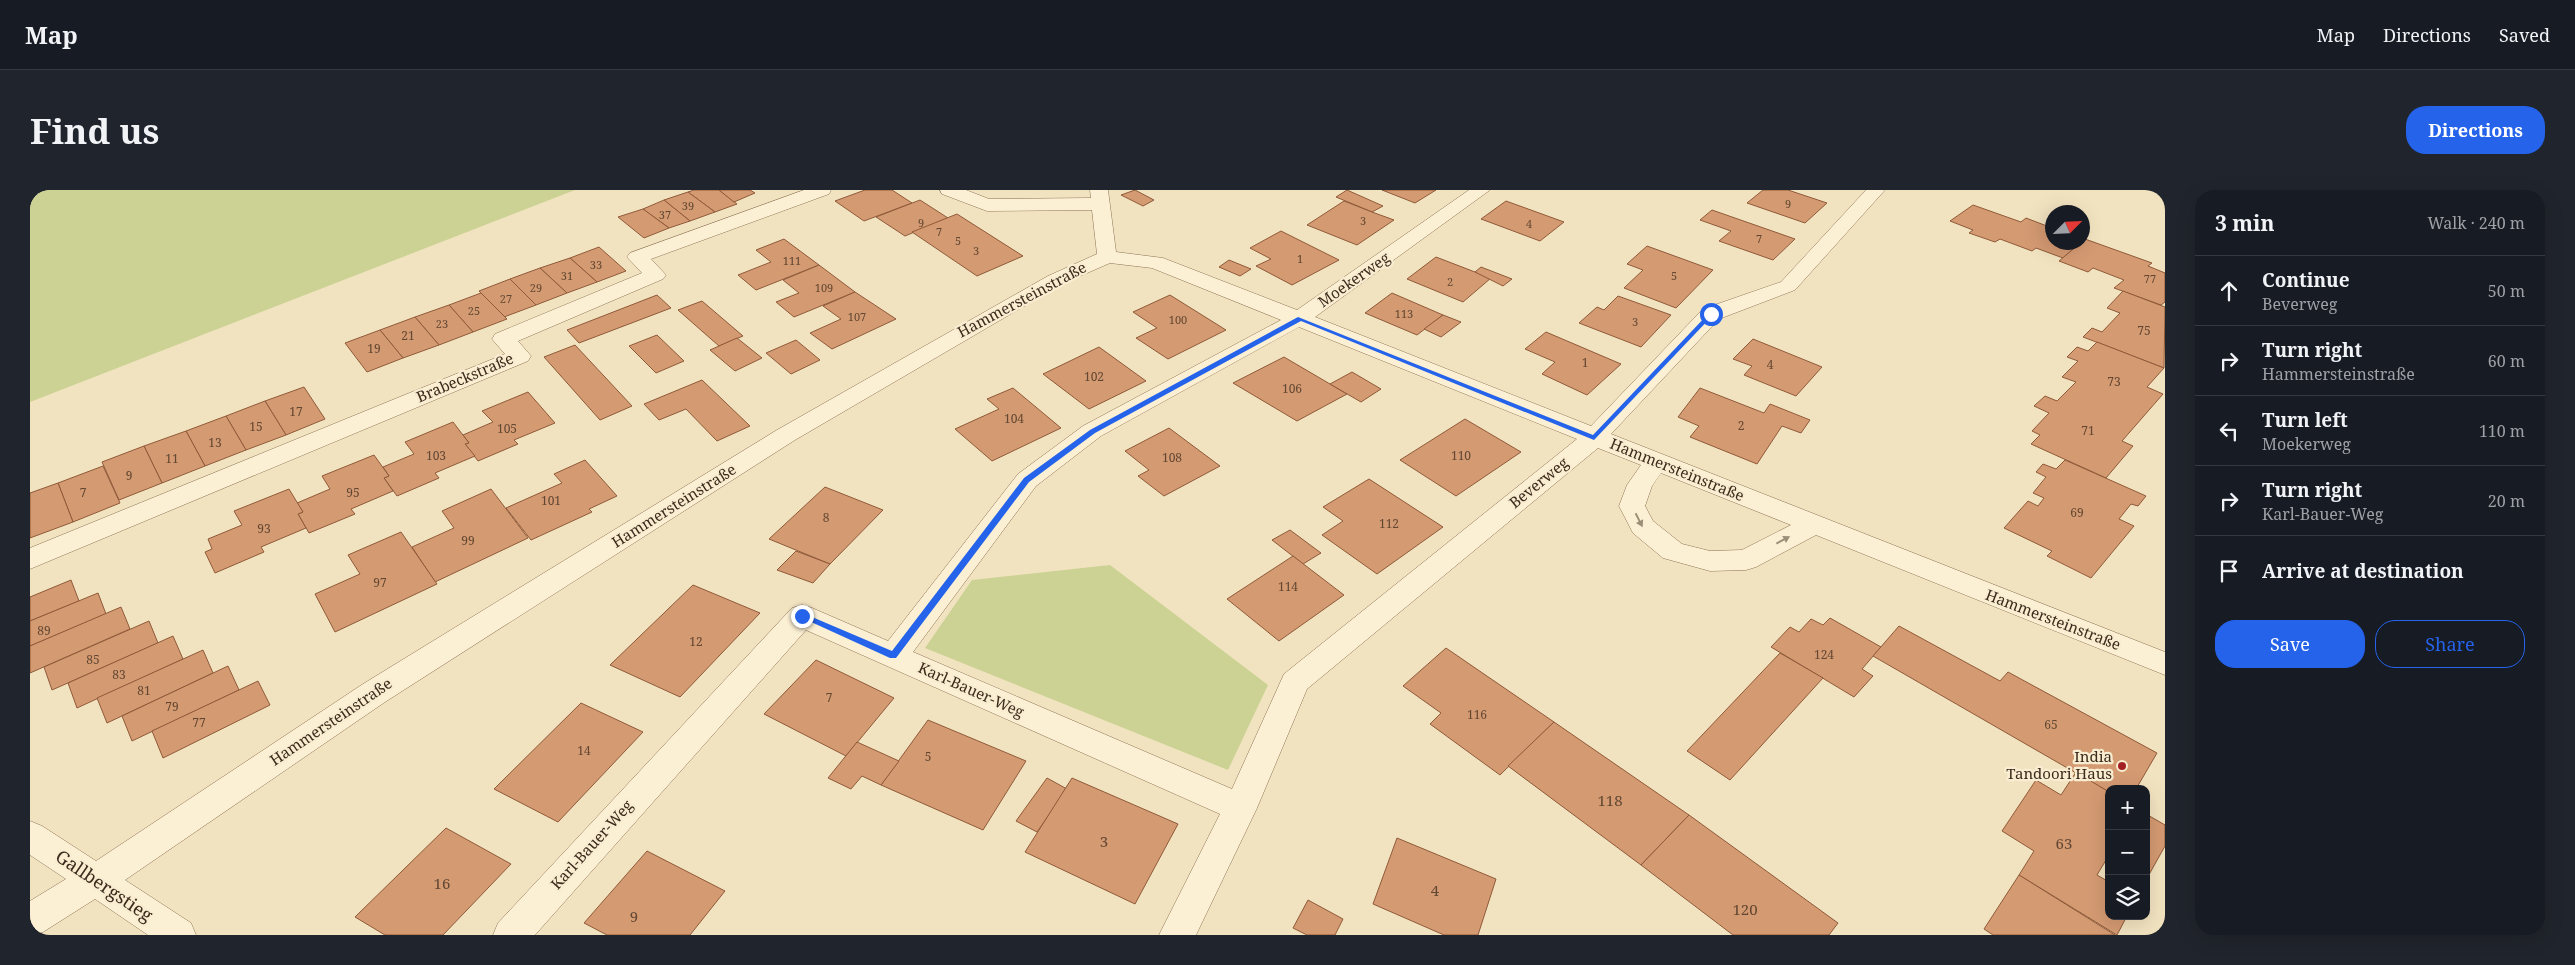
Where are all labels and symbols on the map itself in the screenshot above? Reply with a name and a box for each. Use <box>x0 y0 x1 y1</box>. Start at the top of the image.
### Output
house number: 9 <box>1785 196 1791 211</box>
house number: 39 <box>682 198 694 213</box>
north arrow <box>2045 205 2090 250</box>
house number: 37 <box>659 207 671 222</box>
house number: 3 <box>1360 213 1366 228</box>
house number: 9 <box>918 215 924 230</box>
house number: 4 <box>1526 216 1532 231</box>
house number: 7 <box>936 224 942 239</box>
house number: 7 <box>1756 231 1762 246</box>
house number: 5 <box>955 233 961 248</box>
house number: 3 <box>973 243 979 258</box>
street label: Moekerweg <box>1314 247 1393 311</box>
house number: 1 <box>1297 251 1303 266</box>
house number: 111 <box>783 253 801 268</box>
house number: 33 <box>590 257 602 272</box>
street label: Hammersteinstraße <box>954 257 1089 342</box>
house number: 31 <box>561 268 573 283</box>
house number: 5 <box>1671 268 1677 283</box>
house number: 77 <box>2144 271 2156 286</box>
house number: 2 <box>1447 274 1453 289</box>
house number: 29 <box>530 280 542 295</box>
house number: 109 <box>815 280 833 295</box>
house number: 27 <box>500 291 512 306</box>
house number: 25 <box>468 303 480 318</box>
route start <box>1700 303 1723 326</box>
house number: 113 <box>1395 306 1413 321</box>
house number: 107 <box>848 309 866 324</box>
house number: 100 <box>1169 312 1187 327</box>
house number: 3 <box>1632 314 1638 329</box>
house number: 23 <box>436 316 448 331</box>
house number: 75 <box>2137 322 2151 339</box>
house number: 21 <box>401 327 415 344</box>
house number: 19 <box>367 340 381 357</box>
street label: Brabeckstraße <box>413 348 516 406</box>
house number: 1 <box>1582 354 1588 371</box>
house number: 4 <box>1767 356 1774 373</box>
house number: 102 <box>1084 368 1104 385</box>
house number: 73 <box>2107 373 2121 390</box>
house number: 106 <box>1282 380 1302 397</box>
house number: 17 <box>289 403 303 420</box>
house number: 104 <box>1004 410 1024 427</box>
house number: 2 <box>1738 417 1744 434</box>
house number: 15 <box>249 418 263 435</box>
house number: 105 <box>497 420 517 437</box>
house number: 71 <box>2081 422 2095 439</box>
street label: Hammersteinstraße <box>1607 433 1748 505</box>
house number: 13 <box>208 434 222 451</box>
house number: 103 <box>426 447 446 464</box>
house number: 110 <box>1451 447 1471 464</box>
house number: 108 <box>1162 449 1182 466</box>
house number: 11 <box>165 450 179 467</box>
street label: Beverweg <box>1505 452 1572 512</box>
street label: Hammersteinstraße <box>607 459 740 552</box>
house number: 9 <box>126 467 132 484</box>
house number: 7 <box>80 484 87 501</box>
house number: 95 <box>346 484 360 501</box>
house number: 101 <box>541 492 561 509</box>
house number: 69 <box>2070 504 2084 521</box>
house number: 8 <box>823 509 830 526</box>
one-way arrow <box>1635 513 1643 528</box>
house number: 112 <box>1379 515 1399 532</box>
house number: 93 <box>257 520 271 537</box>
house number: 99 <box>461 532 475 549</box>
one-way arrow <box>1776 536 1790 545</box>
house number: 97 <box>373 574 387 591</box>
house number: 114 <box>1278 578 1298 595</box>
street label: Hammersteinstraße <box>1983 584 2124 654</box>
route end <box>791 605 814 628</box>
house number: 89 <box>37 622 51 639</box>
house number: 12 <box>689 633 703 650</box>
house number: 124 <box>1814 646 1834 663</box>
house number: 85 <box>86 651 100 668</box>
street label: Karl-Bauer-Weg <box>915 657 1027 721</box>
house number: 83 <box>112 666 126 683</box>
street label: Hammersteinstraße <box>265 673 395 770</box>
house number: 81 <box>137 682 151 699</box>
house number: 7 <box>826 689 833 706</box>
house number: 79 <box>165 698 179 715</box>
house number: 116 <box>1467 706 1487 723</box>
house number: 77 <box>192 714 206 731</box>
house number: 65 <box>2044 716 2058 733</box>
house number: 14 <box>577 742 591 759</box>
place label: India Tandoori Haus <box>2006 746 2112 783</box>
house number: 5 <box>925 748 931 765</box>
marker: India Tandoori Haus <box>2116 760 2128 772</box>
house number: 118 <box>1597 790 1623 810</box>
street label: Karl-Bauer-Weg <box>546 795 637 893</box>
house number: 3 <box>1100 831 1108 851</box>
house number: 63 <box>2056 833 2072 853</box>
street label: Gallbergstieg <box>51 844 158 927</box>
house number: 16 <box>434 873 450 893</box>
house number: 4 <box>1431 880 1440 900</box>
house number: 120 <box>1732 899 1758 919</box>
house number: 9 <box>630 906 638 926</box>

